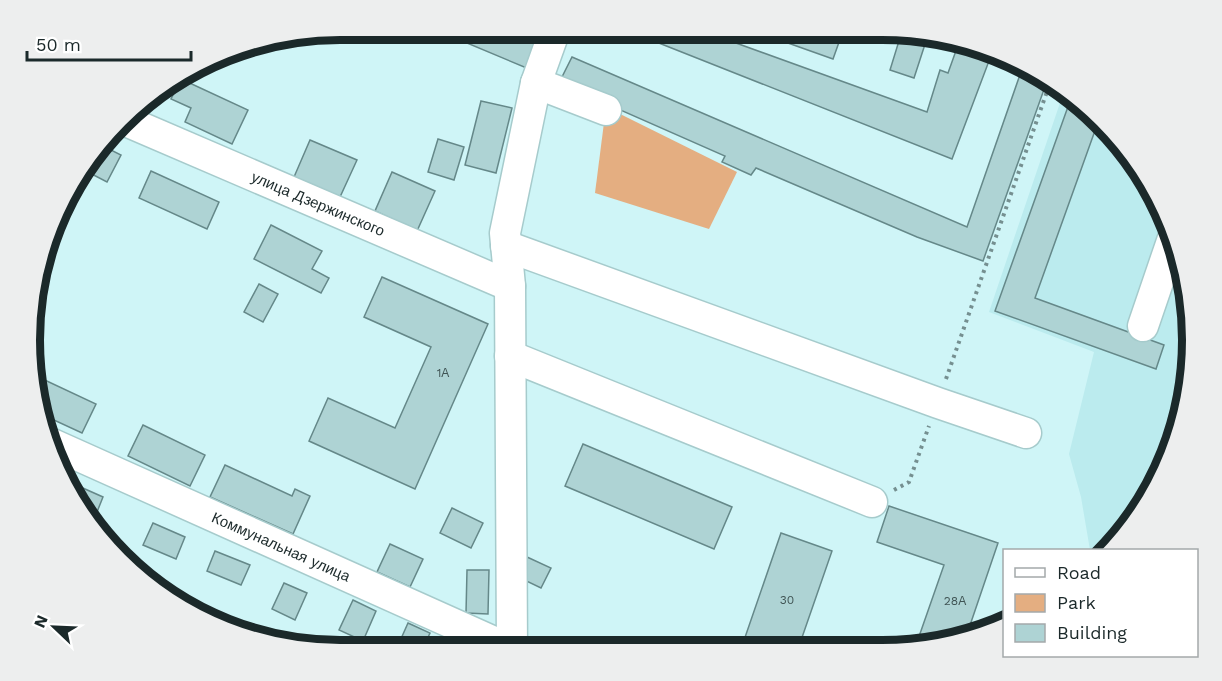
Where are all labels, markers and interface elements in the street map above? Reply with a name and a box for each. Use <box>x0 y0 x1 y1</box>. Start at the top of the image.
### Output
scale bar <box>27 24 190 62</box>
text: 50 m <box>36 34 81 55</box>
street label: улица Дзержинского <box>249 168 387 240</box>
house number: 1А <box>437 366 449 380</box>
street label: Коммунальная улица <box>209 508 354 586</box>
legend <box>1003 549 1198 657</box>
text: Road <box>1057 562 1101 583</box>
text: Park <box>1057 592 1096 613</box>
house number: 30 <box>780 593 794 607</box>
house number: 28А <box>944 594 966 608</box>
north arrow <box>24 597 84 657</box>
text: N <box>30 612 52 631</box>
text: Building <box>1057 622 1127 643</box>

